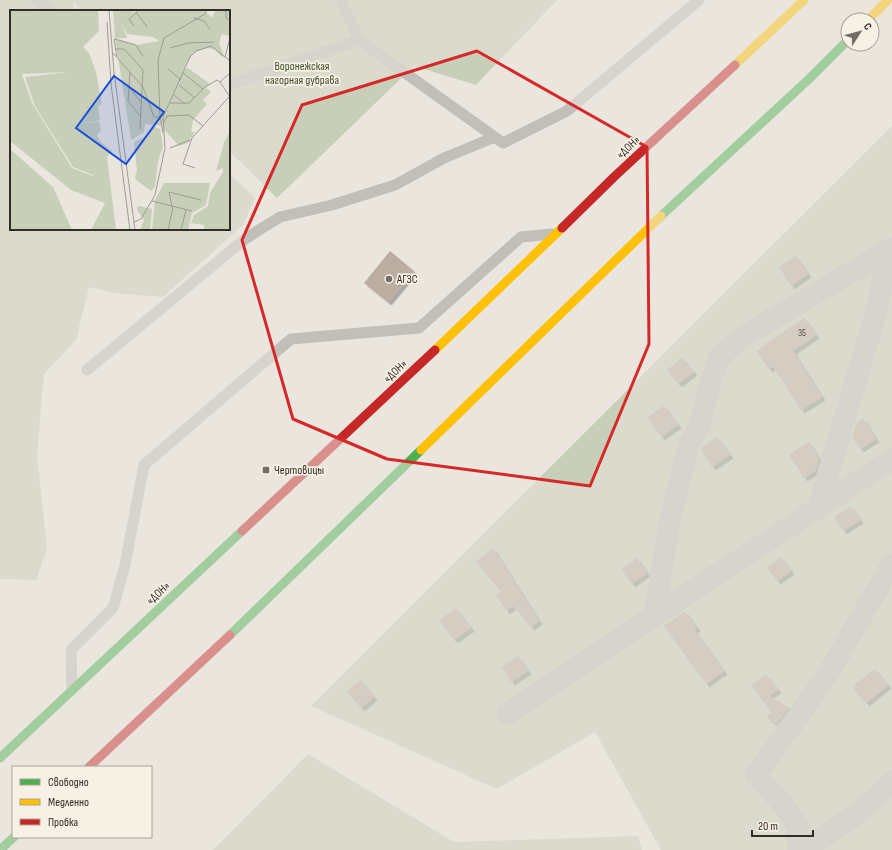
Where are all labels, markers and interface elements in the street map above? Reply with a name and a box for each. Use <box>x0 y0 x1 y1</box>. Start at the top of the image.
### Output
inset map <box>10 10 230 230</box>
north arrow <box>840 12 880 52</box>
text: С <box>861 20 875 33</box>
park label: Воронежская нагорная дубрава <box>265 59 339 88</box>
street label: «ДОН» <box>613 132 644 162</box>
place label: АГЗС <box>396 272 418 287</box>
marker: АГЗС <box>384 274 394 284</box>
house number: 35 <box>798 327 806 339</box>
street label: «ДОН» <box>380 356 411 386</box>
place label: Чертовицы <box>274 463 324 478</box>
marker: Чертовицы <box>261 465 271 475</box>
street label: «ДОН» <box>143 578 174 608</box>
legend <box>12 766 152 838</box>
text: Свободно <box>48 775 89 790</box>
text: Медленно <box>48 795 89 810</box>
scale bar <box>752 812 813 838</box>
text: Пробка <box>48 815 79 830</box>
text: 20 m <box>758 819 778 834</box>

